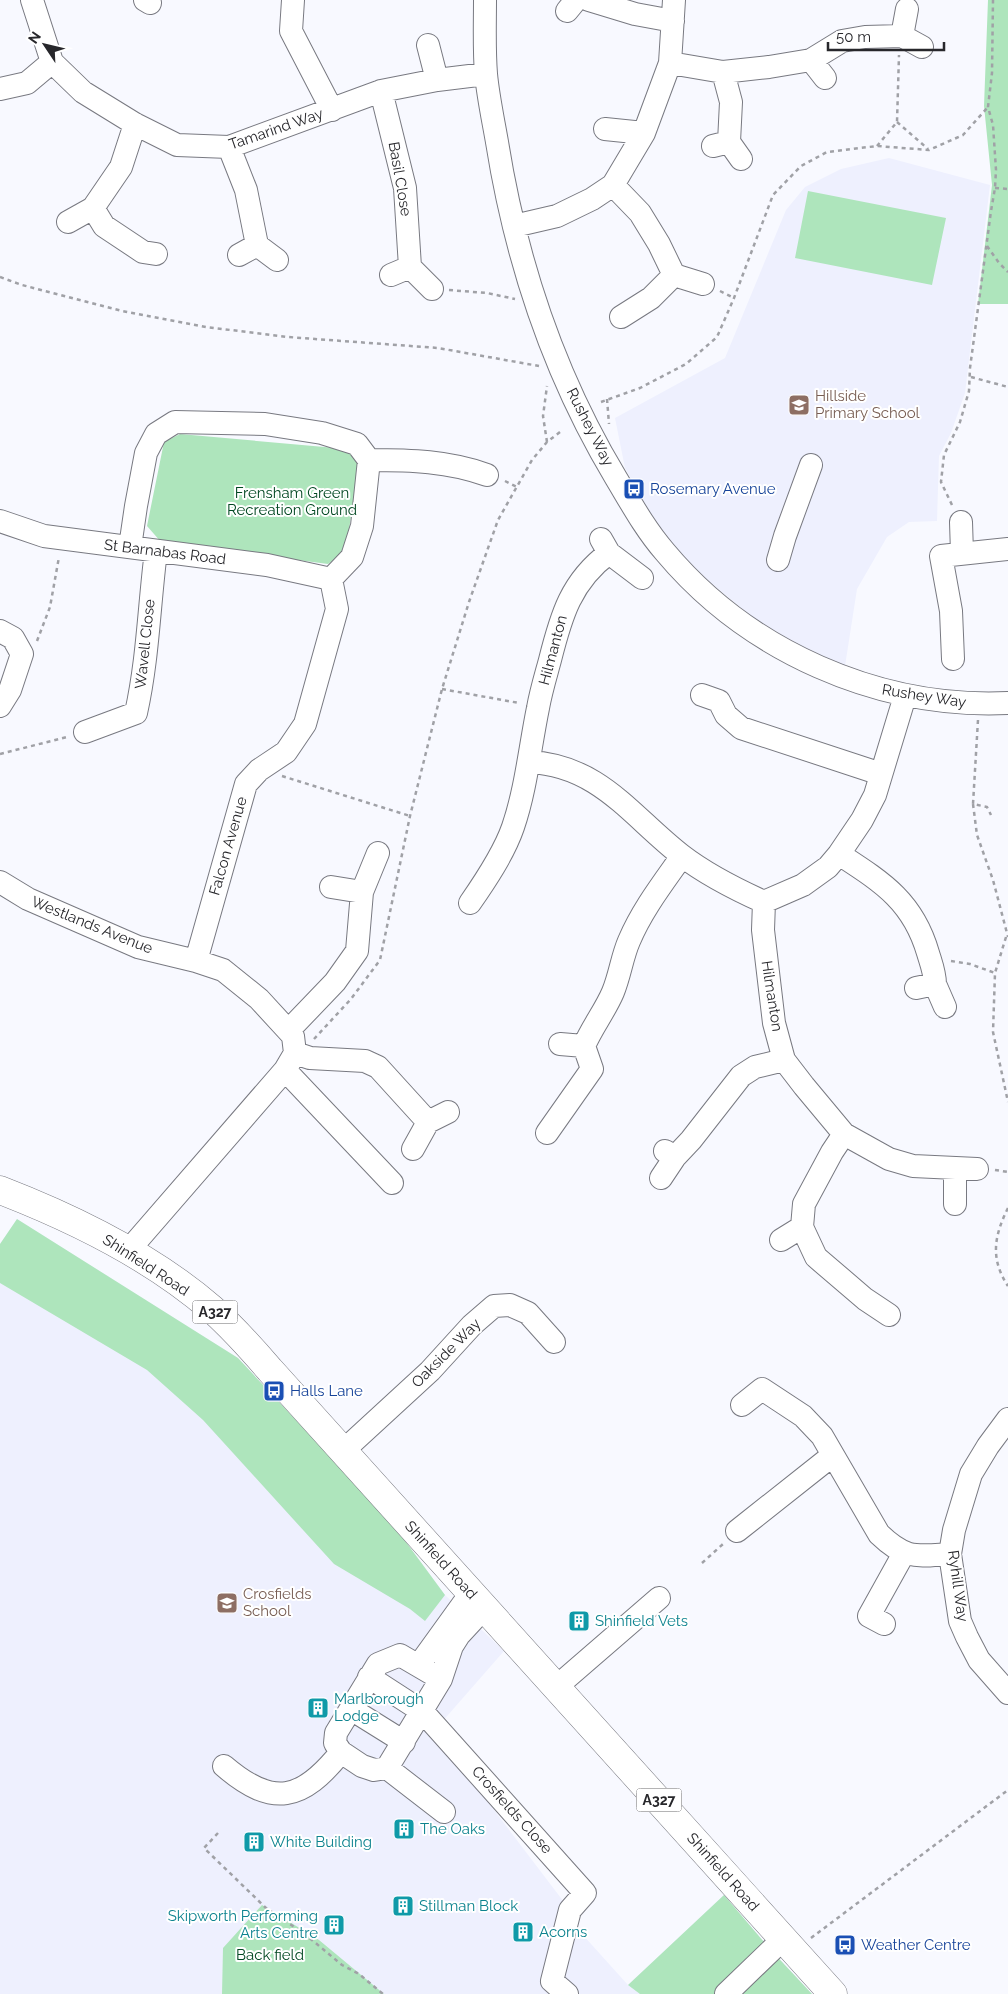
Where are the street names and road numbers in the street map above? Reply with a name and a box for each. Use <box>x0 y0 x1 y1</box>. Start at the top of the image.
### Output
street label: Tamarind Way <box>226 104 326 154</box>
street label: Basil Close <box>385 140 415 218</box>
street label: Rushey Way <box>563 385 617 469</box>
street label: St Barnabas Road <box>103 536 227 568</box>
street label: Wavell Close <box>131 598 159 690</box>
street label: Hilmanton <box>535 613 571 687</box>
street label: Rushey Way <box>881 680 967 712</box>
street label: Falcon Avenue <box>205 794 251 897</box>
street label: Westlands Avenue <box>29 892 156 958</box>
street label: Hilmanton <box>758 959 786 1033</box>
street label: Shinfield Road <box>99 1230 193 1300</box>
road number: A327 <box>192 1300 238 1324</box>
street label: Oakside Way <box>408 1315 484 1391</box>
street label: Shinfield Road <box>401 1517 481 1603</box>
street label: Ryhill Way <box>944 1549 972 1623</box>
street label: Crosfields Close <box>468 1762 556 1858</box>
road number: A327 <box>636 1788 682 1812</box>
street label: Shinfield Road <box>683 1829 763 1915</box>

